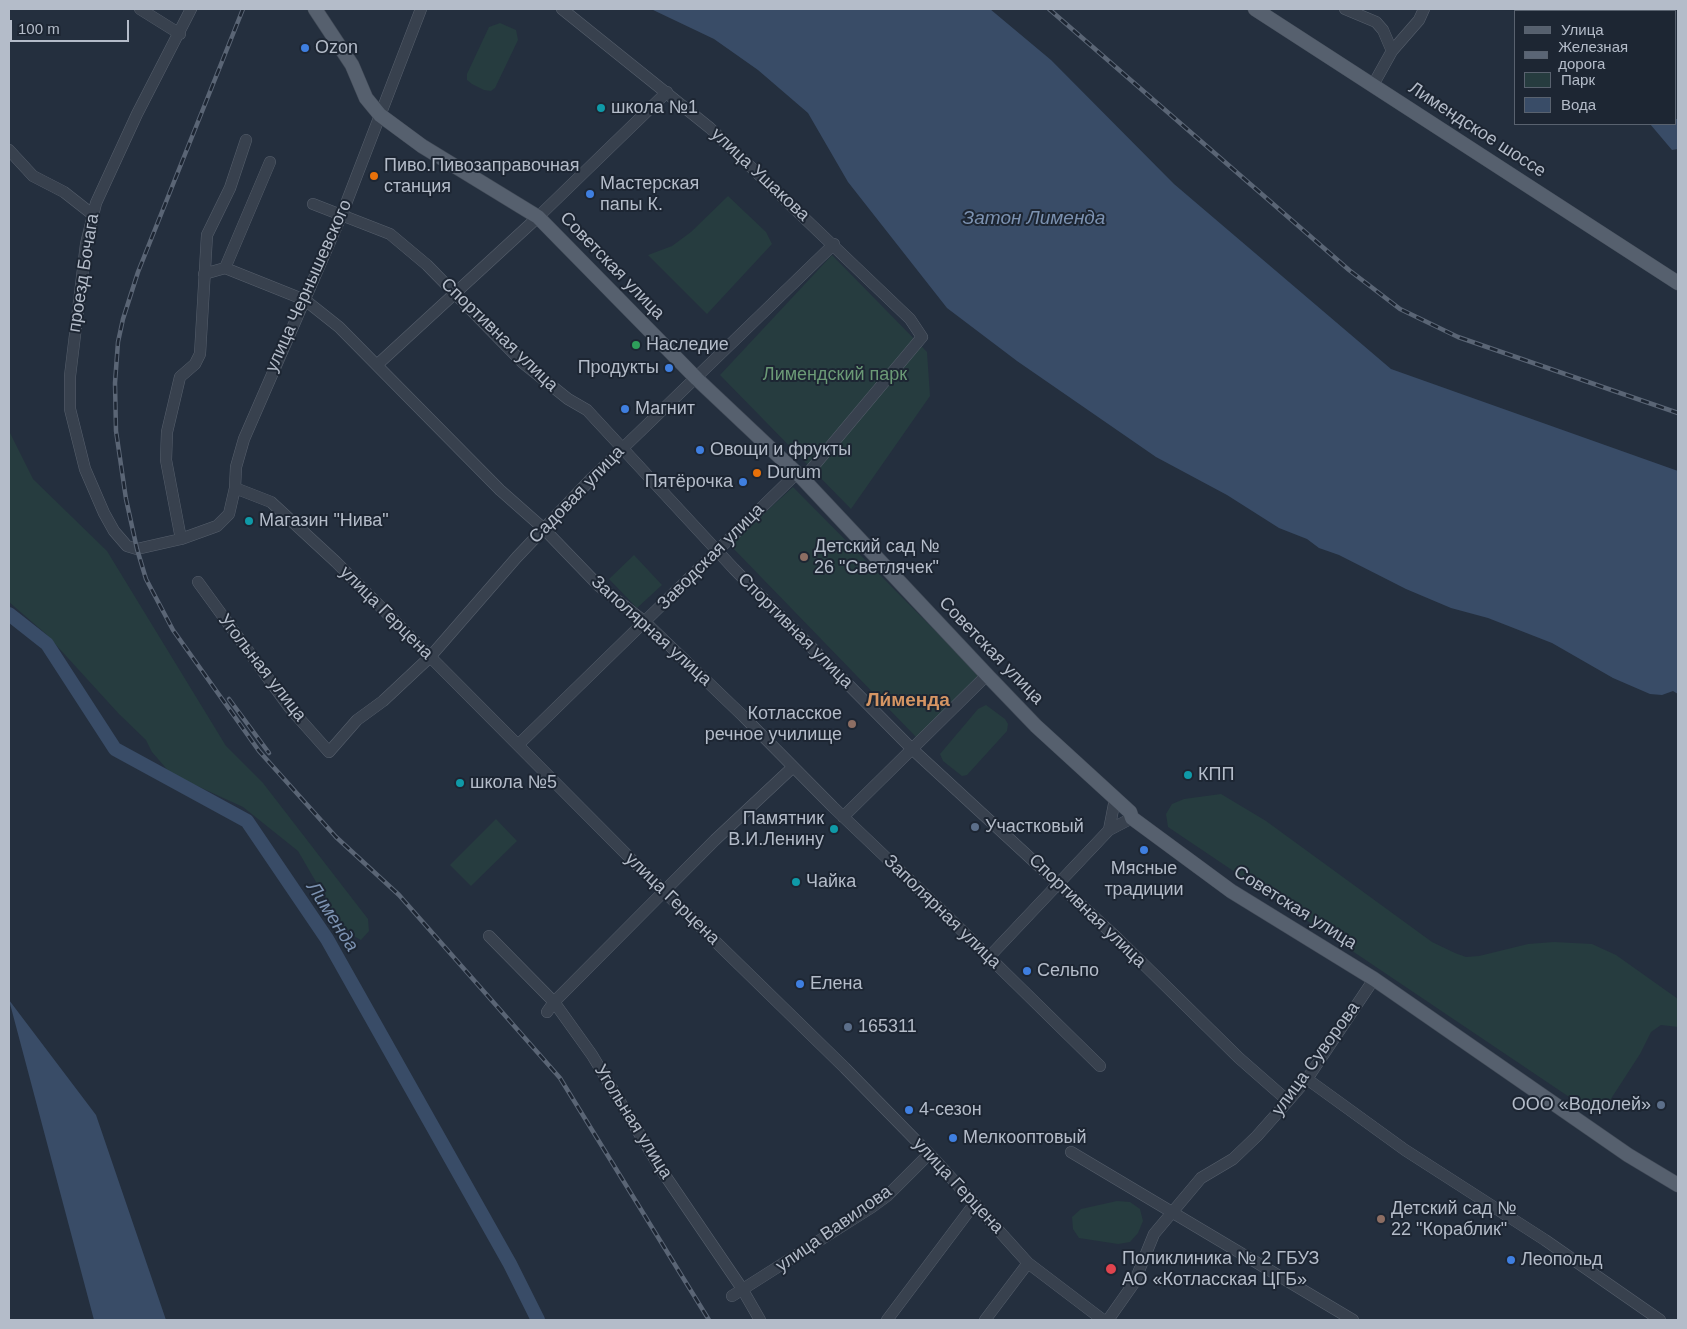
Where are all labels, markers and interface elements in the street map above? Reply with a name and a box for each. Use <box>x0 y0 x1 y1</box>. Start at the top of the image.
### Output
scale bar <box>12 10 131 42</box>
legend <box>1514 10 1677 125</box>
text: 100 m <box>18 20 60 37</box>
text: Улица <box>1561 21 1604 38</box>
place label: Ozon <box>315 37 358 59</box>
text: Железная дорога <box>1558 38 1628 72</box>
marker: Ozon <box>299 42 311 54</box>
text: Парк <box>1561 71 1595 88</box>
street label: Лимендское шоссе <box>1404 78 1550 182</box>
text: Вода <box>1561 96 1596 113</box>
place label: школа №1 <box>611 97 698 119</box>
marker: школа №1 <box>595 102 607 114</box>
street label: улица Ушакова <box>706 124 814 226</box>
place label: Пиво.Пивозаправочная станция <box>384 155 580 198</box>
marker: Пиво.Пивозаправочная станция <box>368 170 380 182</box>
place label: Мастерская папы К. <box>600 173 699 215</box>
marker: Мастерская папы К. <box>584 188 596 200</box>
street label: улица Чернышевского <box>261 196 357 376</box>
street label: Советская улица <box>555 208 669 324</box>
water label: Затон Лименда <box>963 208 1105 230</box>
street label: проезд Бочага <box>64 212 104 334</box>
street label: Спортивная улица <box>436 274 562 396</box>
place label: Наследие <box>646 334 729 356</box>
marker: Наследие <box>630 339 642 351</box>
place label: Продукты <box>578 357 659 379</box>
marker: Продукты <box>663 362 675 374</box>
park label: Лимендский парк <box>763 364 907 386</box>
place label: Магнит <box>635 398 695 420</box>
marker: Магнит <box>619 403 631 415</box>
place label: Овощи и фрукты <box>710 439 851 461</box>
street label: Садовая улица <box>525 442 629 548</box>
marker: Овощи и фрукты <box>694 444 706 456</box>
place label: Durum <box>767 462 821 484</box>
marker: Durum <box>751 467 763 479</box>
place label: Пятёрочка <box>645 471 733 493</box>
marker: Пятёрочка <box>737 476 749 488</box>
street label: Заводская улица <box>653 499 769 615</box>
place label: Магазин "Нива" <box>259 510 389 532</box>
marker: Магазин "Нива" <box>243 515 255 527</box>
place label: Детский сад № 26 "Светлячек" <box>814 536 939 578</box>
marker: Детский сад № 26 "Светлячек" <box>798 551 810 563</box>
street label: улица Герцена <box>335 562 437 664</box>
street label: Спортивная улица <box>733 569 857 693</box>
street label: Заполярная улица <box>586 571 716 691</box>
street label: Советская улица <box>934 593 1048 709</box>
street label: Угольная улица <box>213 610 311 726</box>
district label: Ли́менда <box>866 690 950 712</box>
place label: Котласское речное училище <box>705 703 842 746</box>
marker: Котласское речное училище <box>846 718 858 730</box>
place label: КПП <box>1198 764 1234 786</box>
marker: КПП <box>1182 769 1194 781</box>
place label: школа №5 <box>470 772 557 794</box>
marker: школа №5 <box>454 777 466 789</box>
place label: Памятник В.И.Ленину <box>728 808 824 851</box>
place label: Участковый <box>985 816 1084 838</box>
marker: Участковый <box>969 821 981 833</box>
marker: Памятник В.И.Ленину <box>828 823 840 835</box>
marker: Мясные традиции <box>1138 844 1150 856</box>
street label: улица Герцена <box>620 848 724 950</box>
street label: Спортивная улица <box>1024 850 1150 972</box>
street label: Заполярная улица <box>879 851 1005 973</box>
place label: Мясные традиции <box>1104 858 1184 901</box>
street label: Советская улица <box>1229 861 1361 955</box>
place label: Чайка <box>806 871 856 893</box>
marker: Чайка <box>790 876 802 888</box>
water label: Лименда <box>301 878 363 956</box>
place label: Сельпо <box>1037 960 1099 982</box>
marker: Сельпо <box>1021 965 1033 977</box>
place label: Елена <box>810 973 862 995</box>
marker: Елена <box>794 978 806 990</box>
street label: улица Суворова <box>1268 998 1364 1120</box>
place label: 165311 <box>858 1016 917 1038</box>
marker: 165311 <box>842 1021 854 1033</box>
street label: Угольная улица <box>589 1061 677 1183</box>
place label: ООО «Водолей» <box>1512 1094 1651 1116</box>
place label: 4-сезон <box>919 1099 982 1121</box>
marker: ООО «Водолей» <box>1655 1099 1667 1111</box>
marker: 4-сезон <box>903 1104 915 1116</box>
place label: Мелкооптовый <box>963 1127 1087 1149</box>
marker: Мелкооптовый <box>947 1132 959 1144</box>
street label: улица Герцена <box>908 1134 1008 1238</box>
street label: улица Вавилова <box>772 1181 896 1277</box>
place label: Детский сад № 22 "Кораблик" <box>1391 1198 1516 1240</box>
marker: Детский сад № 22 "Кораблик" <box>1375 1213 1387 1225</box>
place label: Поликлиника № 2 ГБУЗ АО «Котласская ЦГБ» <box>1122 1248 1319 1290</box>
place label: Леопольд <box>1521 1249 1603 1271</box>
marker: Леопольд <box>1505 1254 1517 1266</box>
marker: Поликлиника № 2 ГБУЗ АО «Котласская ЦГБ» <box>1104 1262 1118 1276</box>

